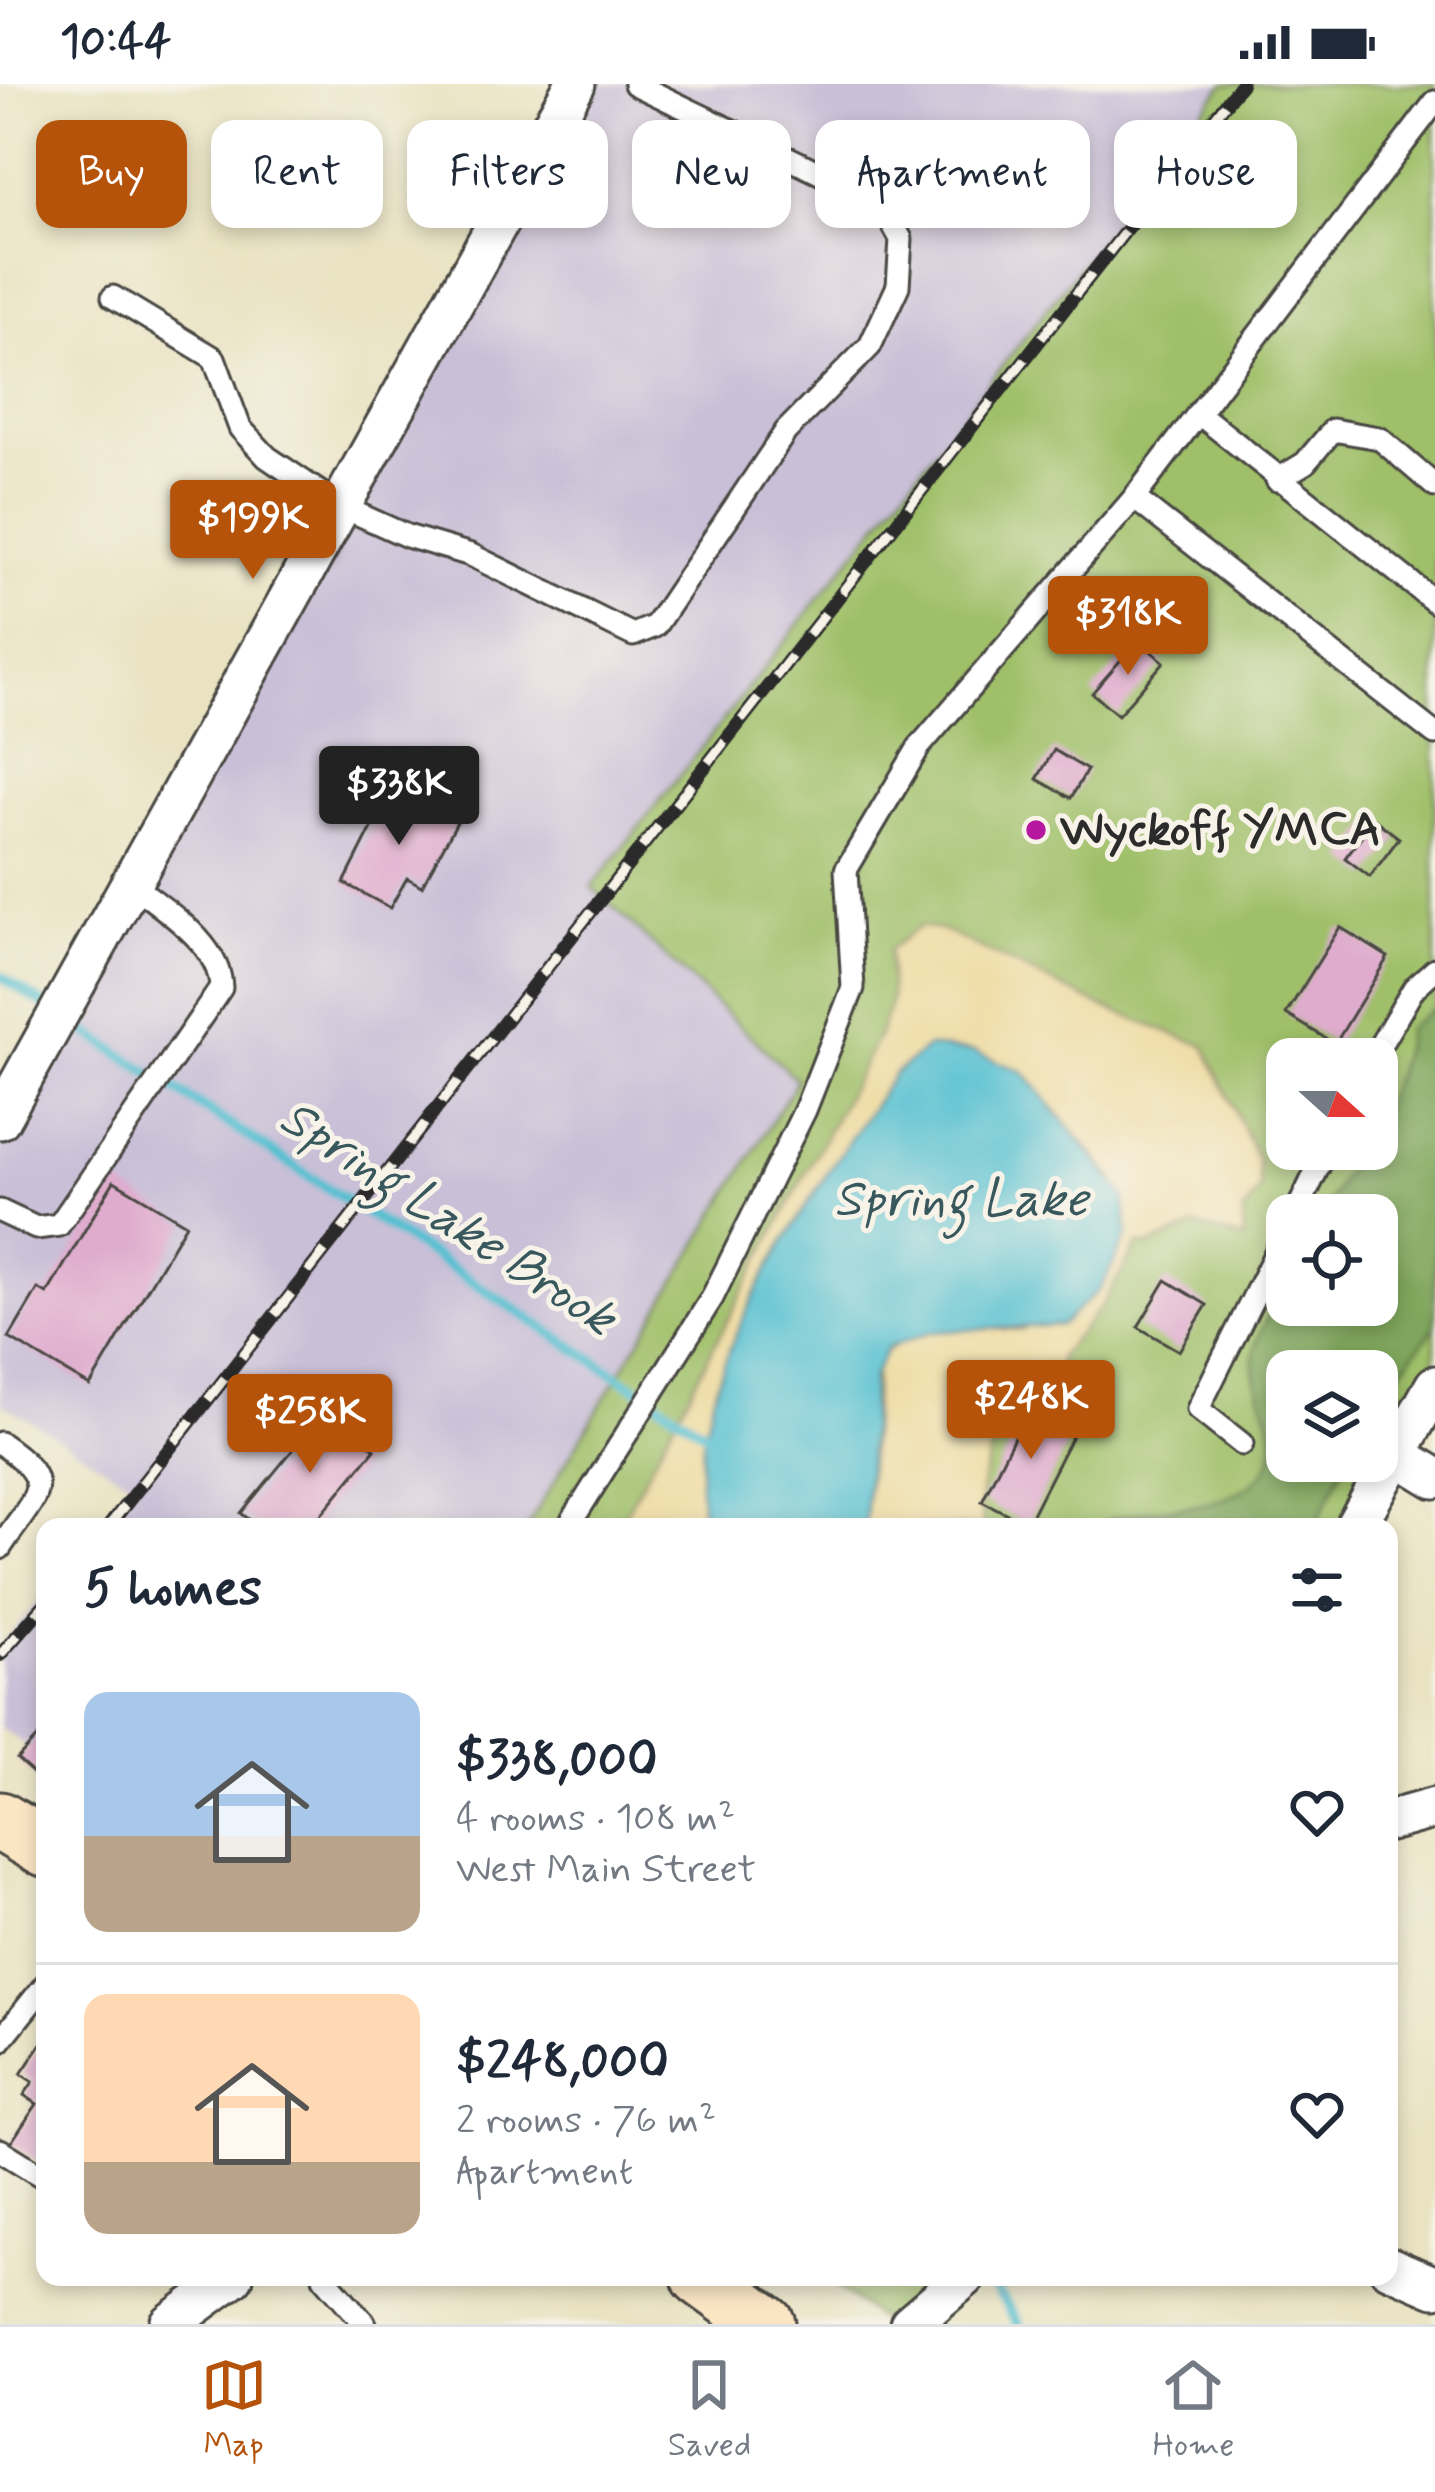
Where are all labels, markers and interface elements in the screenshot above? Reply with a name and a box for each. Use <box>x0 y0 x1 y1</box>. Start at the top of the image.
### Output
text: 10:44 <box>60 13 171 72</box>
chip: Buy <box>36 120 187 228</box>
chip: Rent <box>211 120 383 228</box>
chip: Filters <box>407 120 608 228</box>
chip: New <box>632 120 791 228</box>
chip: Apartment <box>815 120 1090 228</box>
chip: House <box>1114 120 1297 228</box>
pin: $199K <box>169 480 337 582</box>
text: $199K <box>197 493 309 544</box>
pin: $318K <box>1044 576 1212 678</box>
text: $318K <box>1075 589 1181 640</box>
pin: $338K <box>315 746 483 848</box>
text: $338K <box>346 759 452 810</box>
place label: Wyckoff YMCA <box>1060 799 1381 862</box>
marker: Wyckoff YMCA <box>1023 817 1049 843</box>
north arrow <box>1266 1038 1398 1170</box>
map controls <box>1266 1038 1398 1482</box>
water label: Spring Lake Brook <box>264 1086 630 1358</box>
water label: Spring Lake <box>834 1168 1091 1239</box>
button: locate <box>1266 1194 1398 1326</box>
button: layers <box>1266 1350 1398 1482</box>
pin: $248K <box>947 1360 1115 1462</box>
text: $248K <box>974 1373 1088 1424</box>
pin: $258K <box>226 1374 394 1476</box>
text: $258K <box>254 1387 366 1438</box>
text: 5 homes <box>84 1557 262 1623</box>
icon: filters <box>1284 1557 1350 1623</box>
text: $338,000 <box>456 1728 658 1794</box>
icon: home <box>180 1740 324 1884</box>
icon: heart <box>1284 1779 1350 1845</box>
text: 4 rooms · 108 m² <box>456 1794 735 1845</box>
text: West Main Street <box>456 1845 756 1896</box>
text: $248,000 <box>456 2030 669 2096</box>
icon: home <box>180 2042 324 2186</box>
icon: heart <box>1284 2081 1350 2147</box>
text: 2 rooms · 76 m² <box>456 2096 716 2147</box>
text: Apartment <box>456 2147 633 2198</box>
tab: Map <box>201 2352 267 2468</box>
tab: Saved <box>668 2352 751 2468</box>
tab: Home <box>1152 2352 1234 2468</box>

